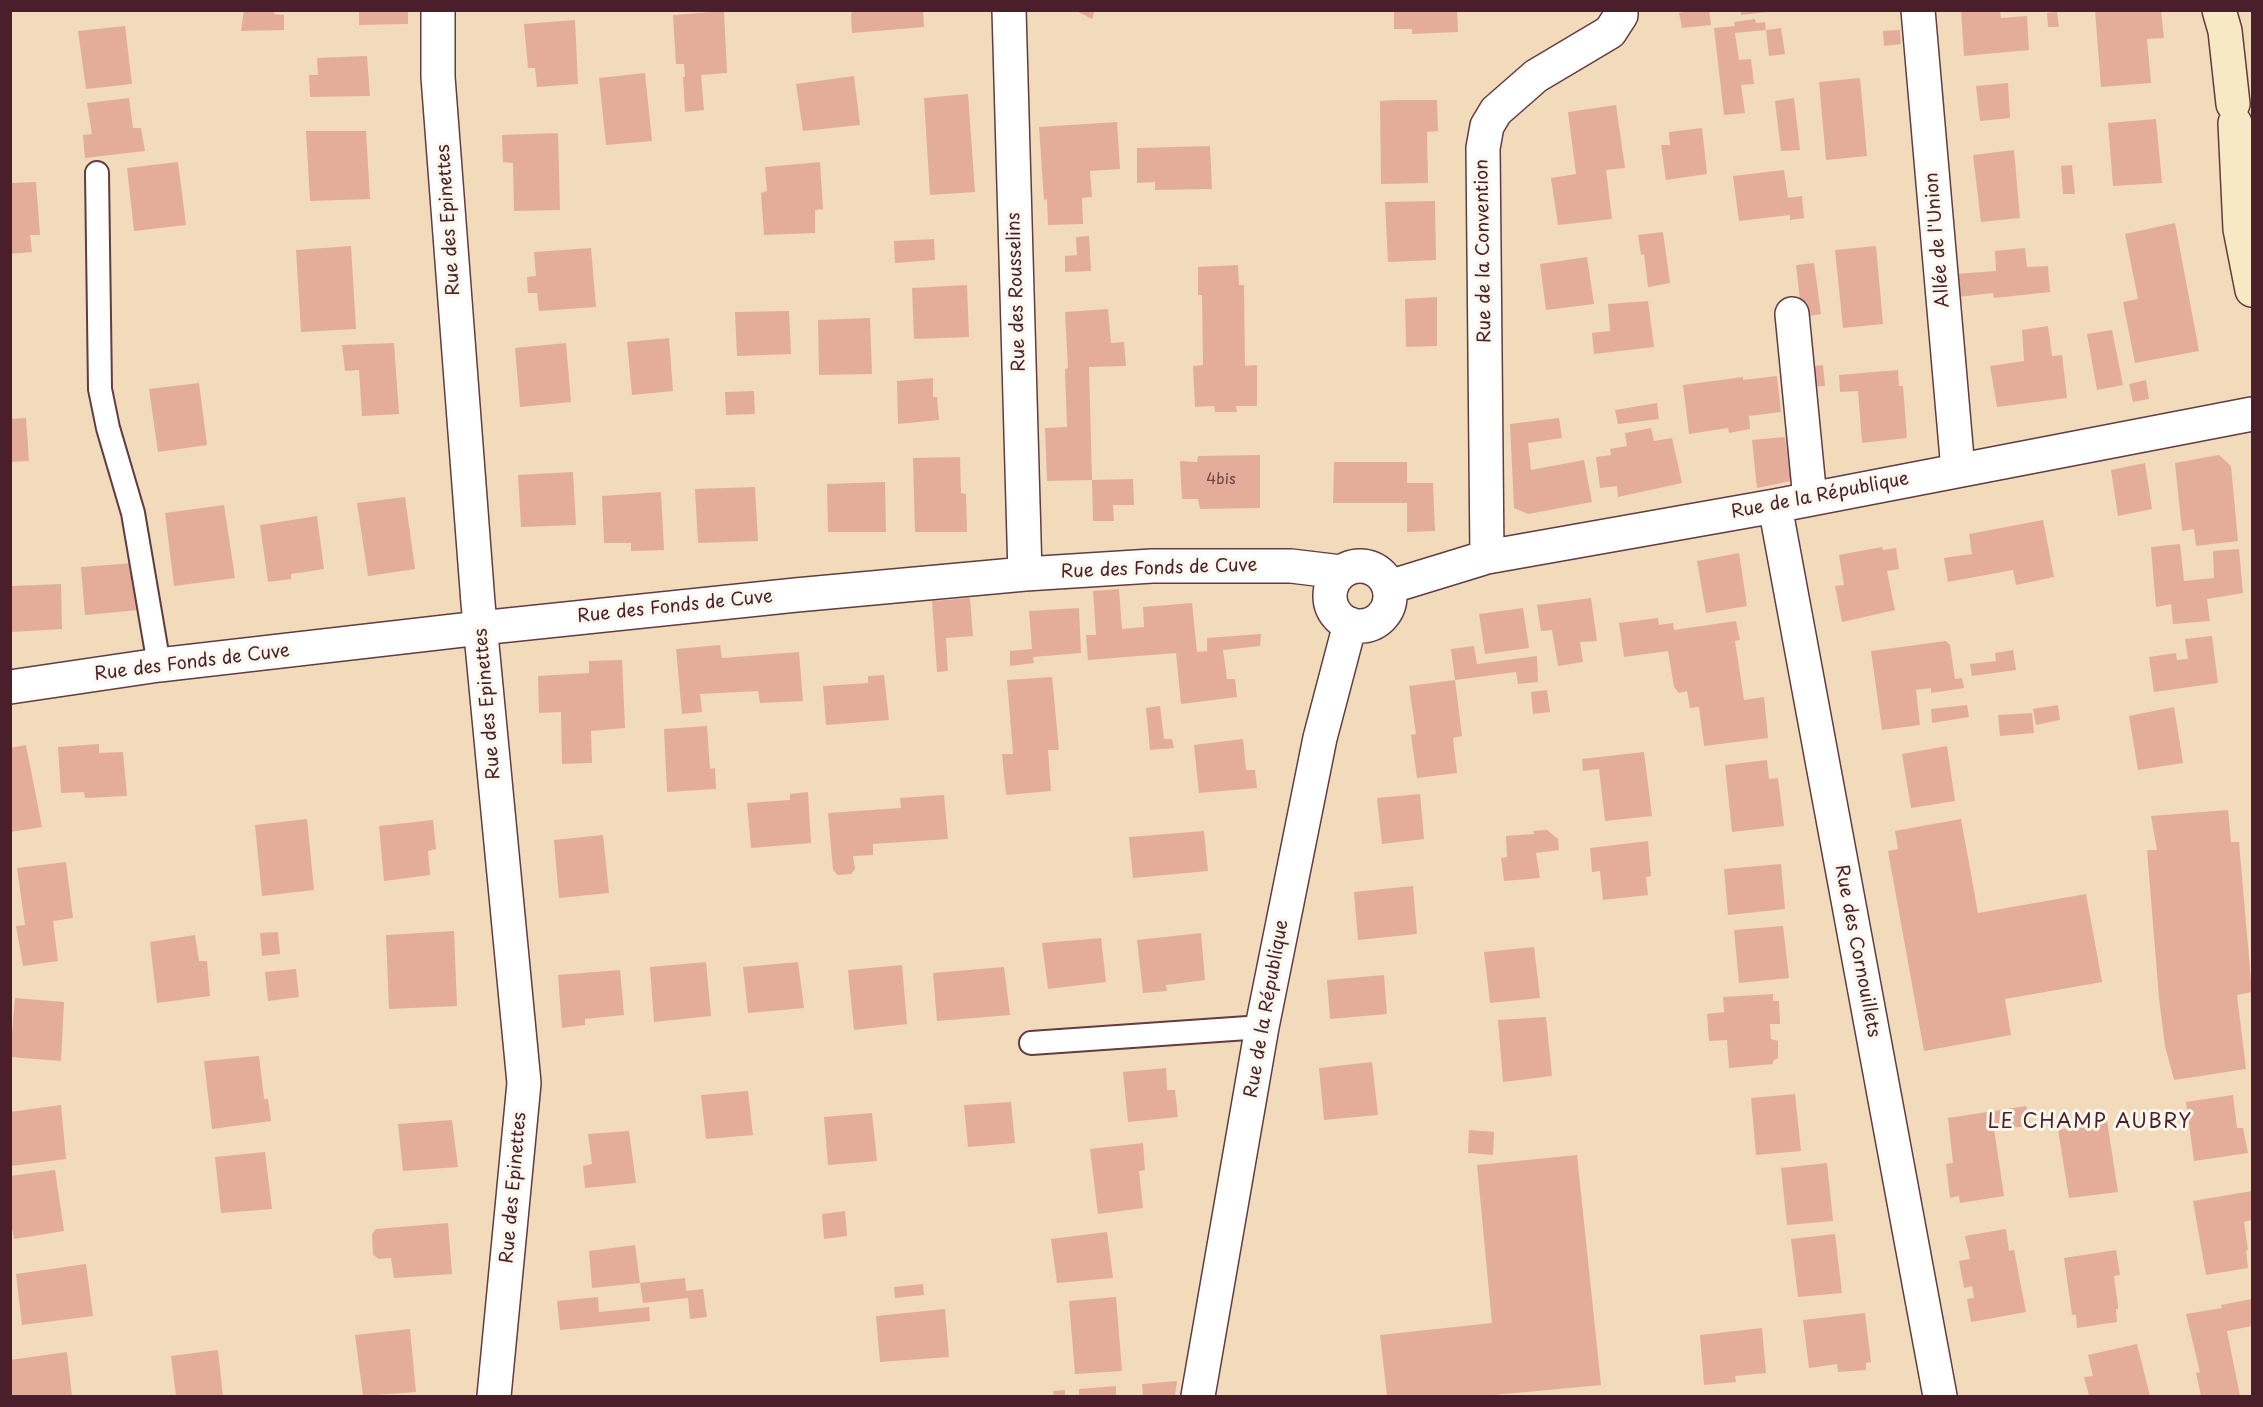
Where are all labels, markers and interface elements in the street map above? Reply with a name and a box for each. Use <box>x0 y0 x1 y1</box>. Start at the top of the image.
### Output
street label: Rue des Epinettes <box>433 143 465 297</box>
street label: Rue de la Convention <box>1472 159 1496 343</box>
street label: Allée de l'Union <box>1921 171 1955 309</box>
street label: Rue des Rousselins <box>1003 212 1031 372</box>
street label: Rue de la République <box>1729 468 1911 524</box>
house number: 4bis <box>1206 471 1236 489</box>
street label: Rue des Fonds de Cuve <box>1060 555 1258 583</box>
street label: Rue des Fonds de Cuve <box>576 586 774 628</box>
street label: Rue des Epinettes <box>471 627 505 781</box>
street label: Rue des Fonds de Cuve <box>93 640 291 686</box>
street label: Rue des Cornouillets <box>1830 863 1884 1039</box>
street label: Rue de la République <box>1241 918 1293 1100</box>
district label: LE CHAMP AUBRY <box>1987 1110 2193 1134</box>
street label: Rue des Epinettes <box>497 1111 531 1265</box>

